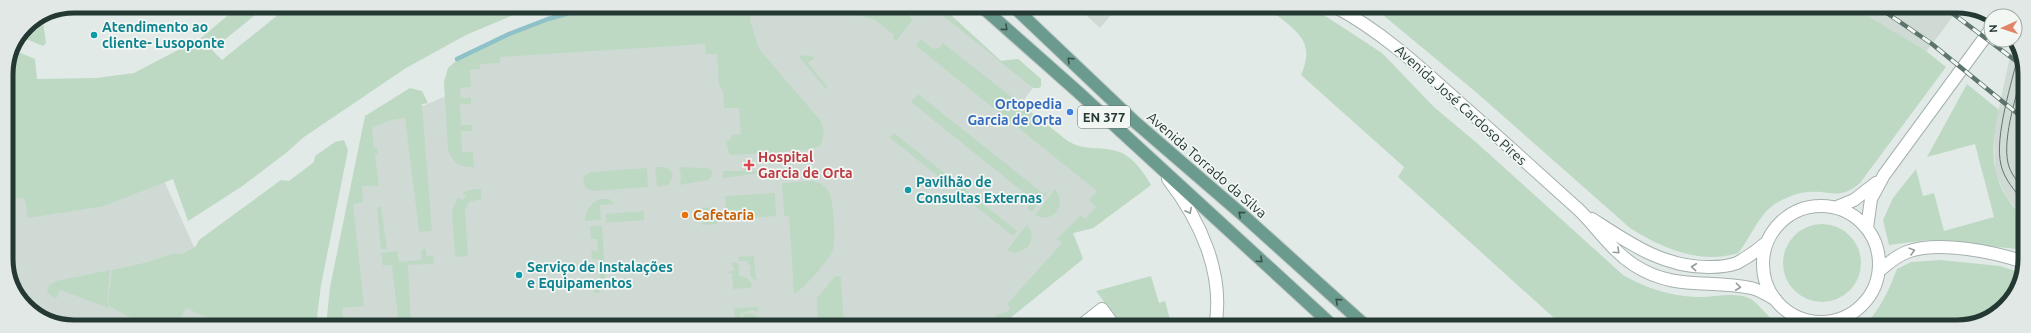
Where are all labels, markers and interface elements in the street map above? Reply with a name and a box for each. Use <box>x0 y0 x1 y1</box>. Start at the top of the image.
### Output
north arrow <box>1983 8 2023 48</box>
place label: Atendimento ao cliente- Lusoponte <box>102 19 225 51</box>
one-way arrow <box>1000 23 1007 30</box>
text: N <box>1987 24 1999 33</box>
marker: Atendimento ao cliente- Lusoponte <box>89 30 99 40</box>
street label: Avenida José Cardoso Pires <box>1392 42 1530 168</box>
one-way arrow <box>1067 57 1075 65</box>
place label: Ortopedia Garcia de Orta <box>967 96 1062 128</box>
road number: EN 377 <box>1078 106 1130 128</box>
marker: Ortopedia Garcia de Orta <box>1065 107 1075 117</box>
street label: Avenida Torrado da Silva <box>1144 109 1270 221</box>
place label: Hospital Garcia de Orta <box>758 149 853 181</box>
marker: Hospital Garcia de Orta <box>743 159 755 171</box>
place label: Pavilhão de Consultas Externas <box>916 174 1042 206</box>
marker: Pavilhão de Consultas Externas <box>903 185 913 195</box>
place label: Cafetaria <box>693 207 754 223</box>
one-way arrow <box>1184 207 1192 214</box>
marker: Cafetaria <box>680 210 690 220</box>
one-way arrow <box>1239 211 1246 218</box>
one-way arrow <box>1612 246 1620 254</box>
one-way arrow <box>1908 247 1915 256</box>
one-way arrow <box>1255 255 1263 262</box>
place label: Serviço de Instalações e Equipamentos <box>527 259 673 291</box>
one-way arrow <box>1690 262 1697 271</box>
marker: Serviço de Instalações e Equipamentos <box>514 270 524 280</box>
one-way arrow <box>1735 282 1741 291</box>
one-way arrow <box>1335 298 1343 305</box>

